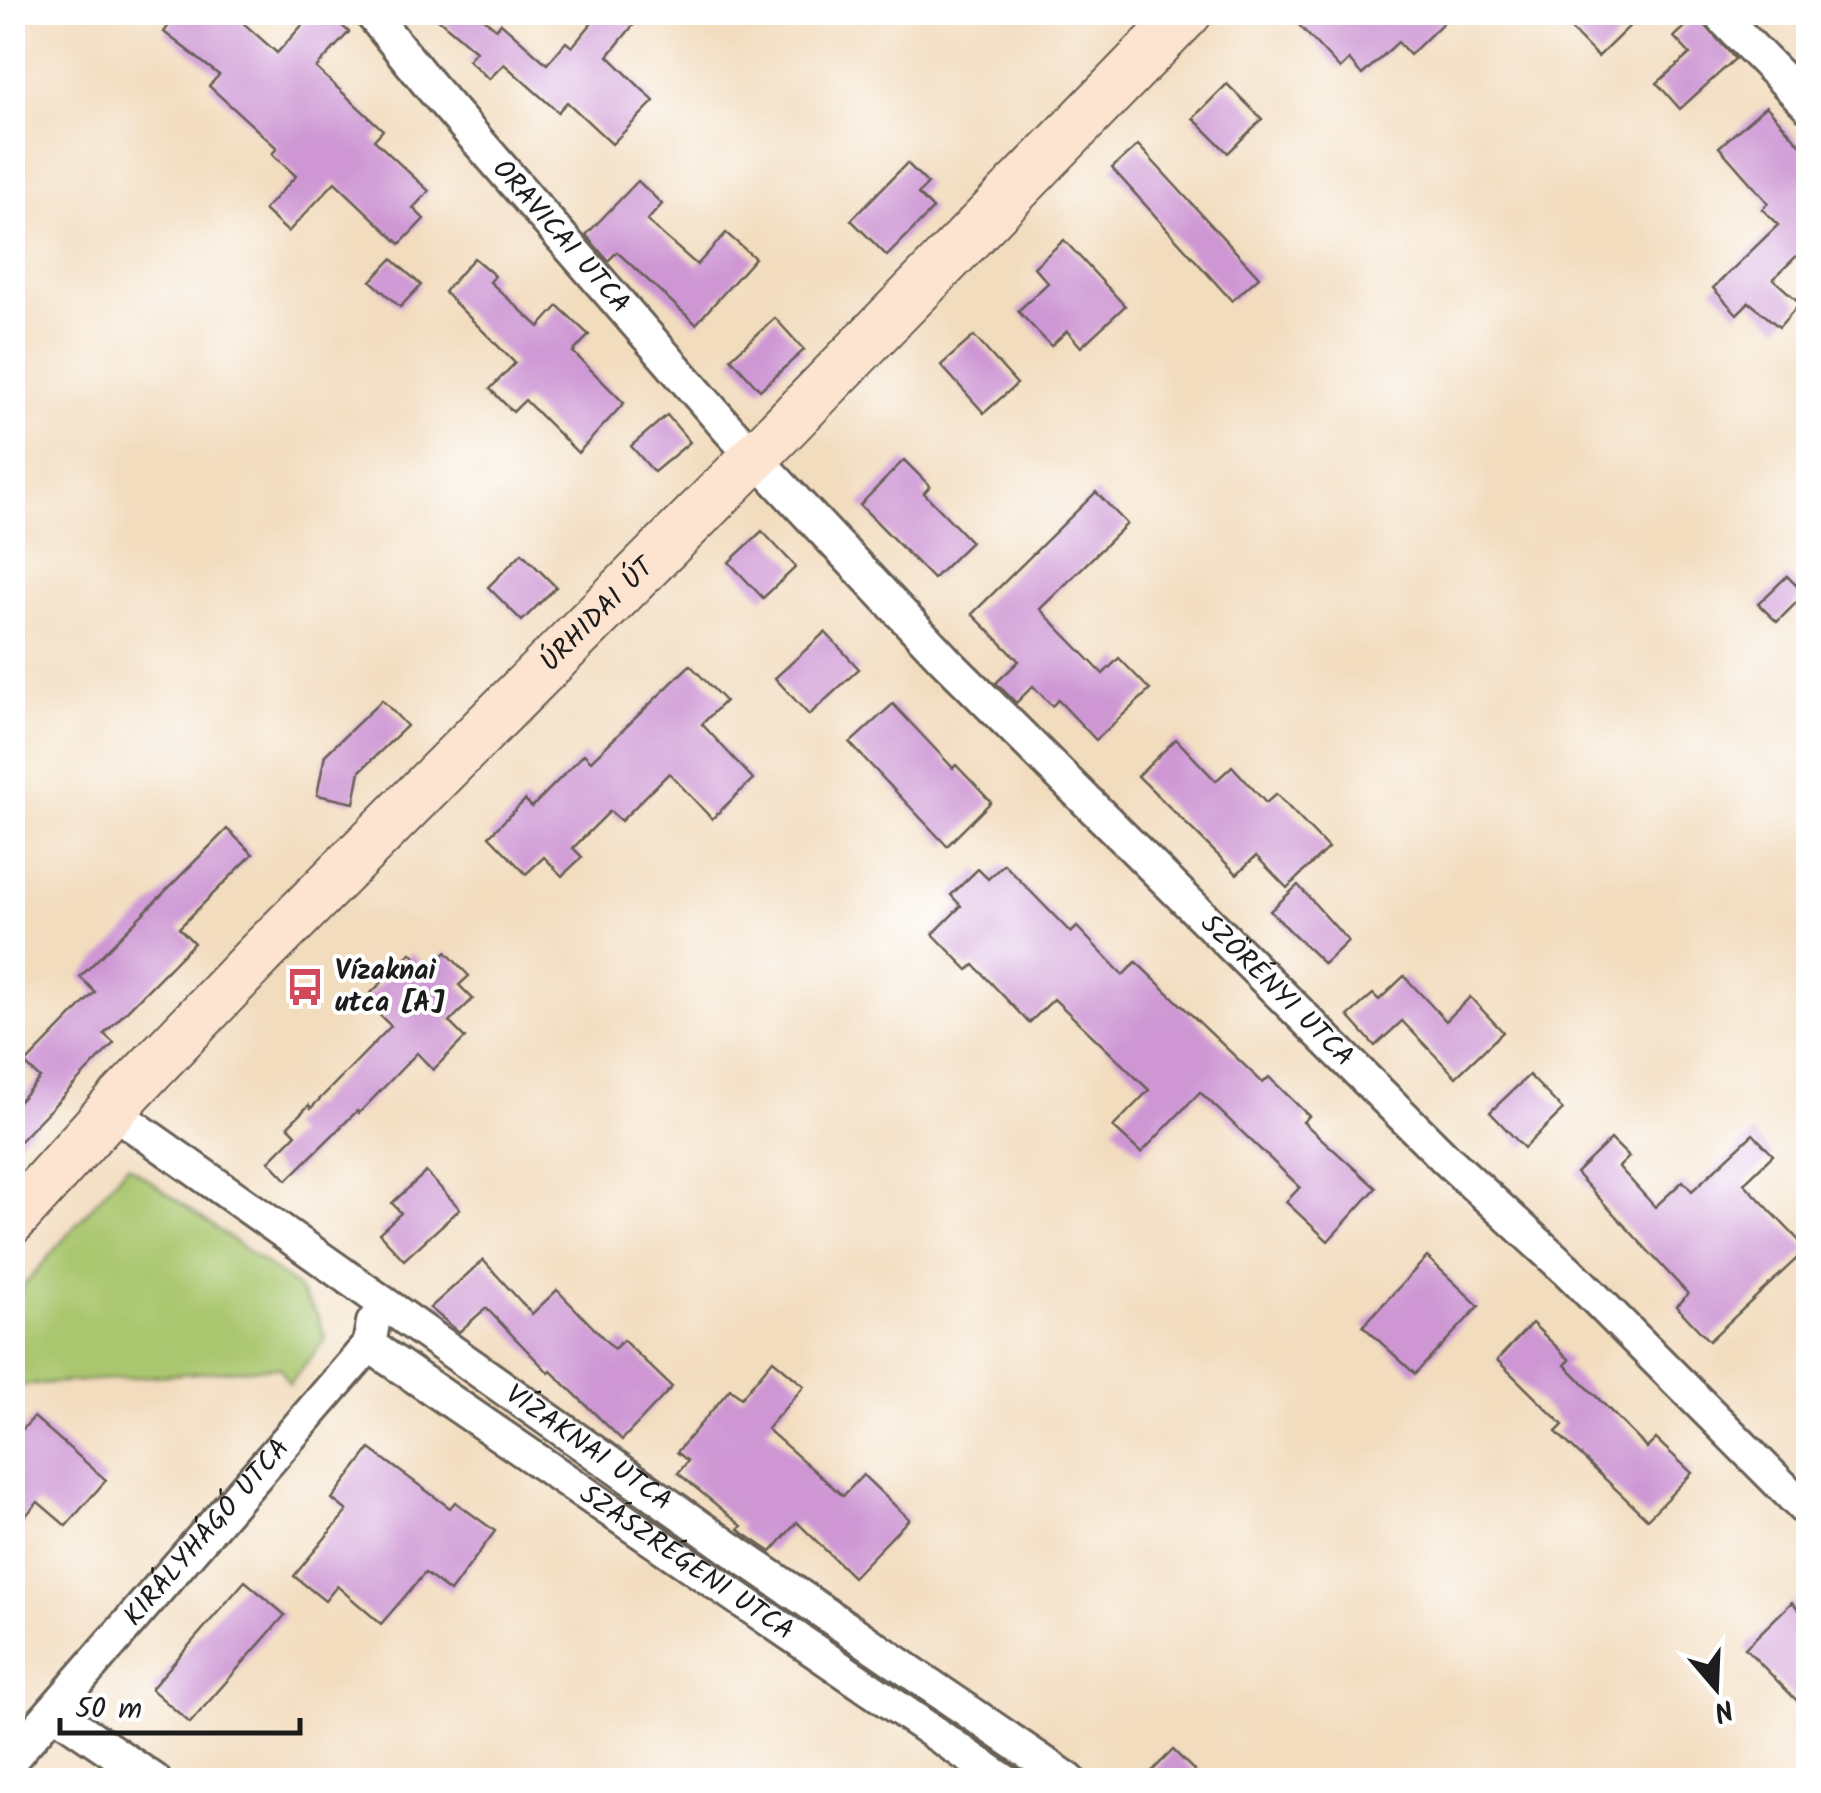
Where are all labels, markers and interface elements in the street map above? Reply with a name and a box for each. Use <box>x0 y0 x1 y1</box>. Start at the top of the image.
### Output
street label: ORAVICAI UTCA <box>481 149 641 325</box>
street label: ÚRHIDAI ÚT <box>530 546 667 683</box>
street label: SZÖRÉNYI UTCA <box>1189 903 1365 1078</box>
place label: Vízaknai utca [A] <box>335 949 445 1026</box>
bus stop icon: Vízaknai utca [A] <box>284 966 326 1008</box>
street label: VÍZAKNAI UTCA <box>495 1373 681 1523</box>
street label: KIRÁLYHÁGÓ UTCA <box>112 1428 301 1637</box>
street label: SZÁSZRÉGENI UTCA <box>570 1473 803 1653</box>
north arrow <box>1666 1638 1766 1738</box>
scale bar <box>60 1673 300 1735</box>
text: N <box>1707 1685 1739 1734</box>
text: 50 m <box>75 1686 142 1734</box>

